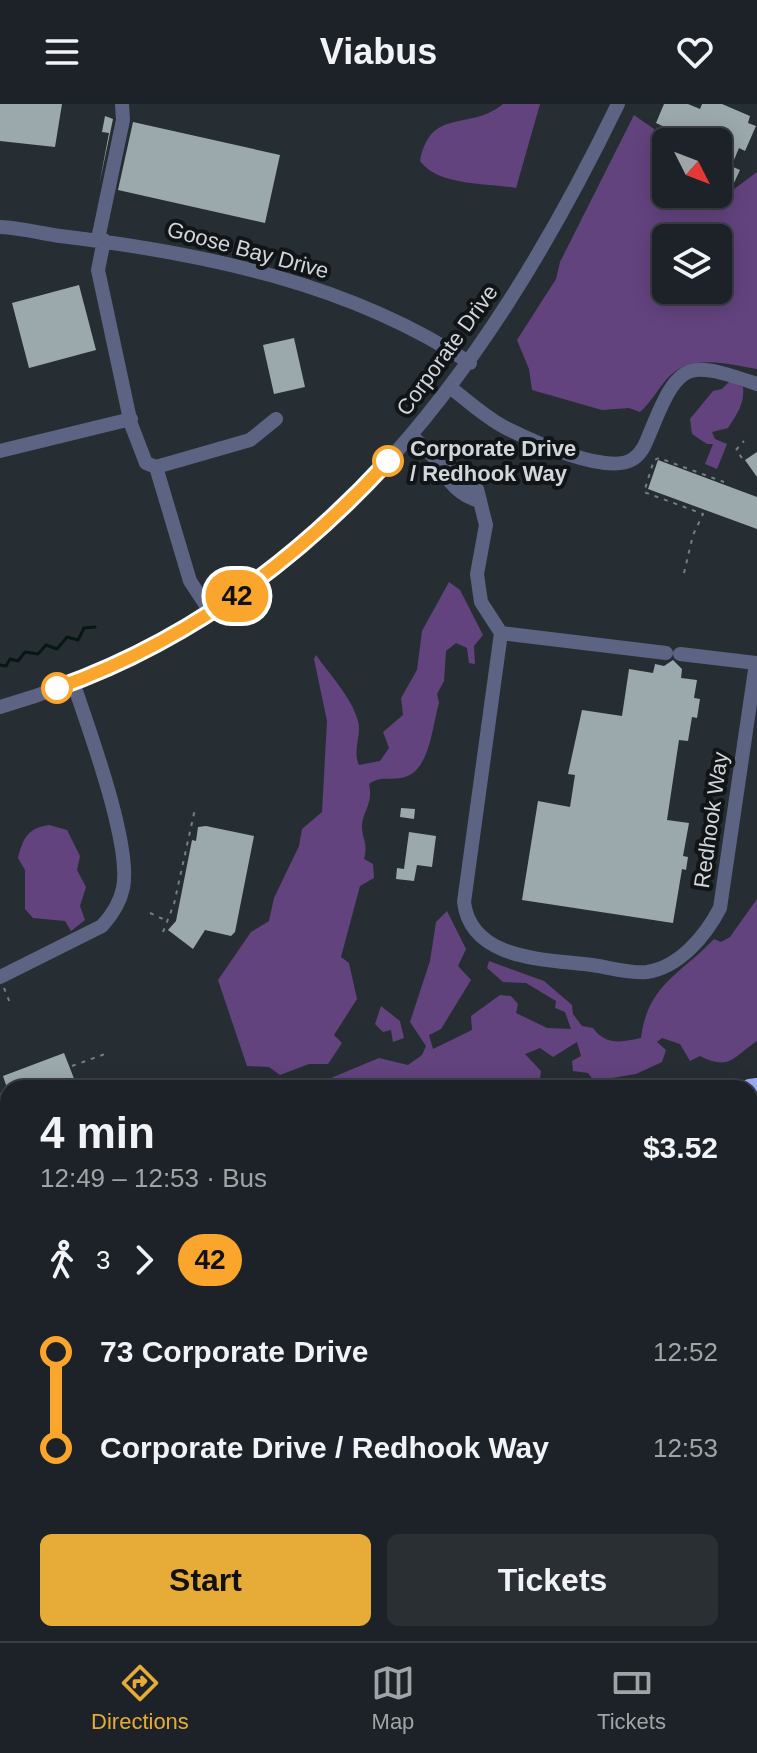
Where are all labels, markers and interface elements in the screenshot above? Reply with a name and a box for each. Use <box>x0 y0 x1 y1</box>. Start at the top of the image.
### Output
icon: menu <box>40 30 84 74</box>
icon: heart <box>673 30 717 74</box>
text: Viabus <box>320 31 437 72</box>
north arrow <box>652 128 732 208</box>
map controls <box>652 128 732 304</box>
street label: Goose Bay Drive <box>164 216 332 284</box>
button: layers <box>652 224 732 304</box>
street label: Corporate Drive <box>391 280 503 420</box>
place label: Corporate Drive / Redhook Way <box>410 436 576 486</box>
marker: Corporate Drive / Redhook Way <box>373 446 403 476</box>
line badge: 42 <box>201 570 273 622</box>
text: 42 <box>221 580 253 611</box>
unlabelled marker <box>42 673 72 703</box>
street label: Redhook Way <box>689 750 733 890</box>
text: 4 min <box>40 1108 155 1157</box>
text: $3.52 <box>643 1131 718 1164</box>
text: 12:49 – 12:53 · Bus <box>40 1163 267 1193</box>
icon: walk <box>40 1238 84 1282</box>
icon: forward <box>122 1238 166 1282</box>
text: 42 <box>194 1244 226 1275</box>
text: 3 <box>96 1245 110 1275</box>
text: 73 Corporate Drive <box>100 1335 368 1368</box>
text: 12:52 <box>653 1337 718 1367</box>
text: Corporate Drive / Redhook Way <box>100 1431 549 1464</box>
text: 12:53 <box>653 1433 718 1463</box>
button: Start <box>40 1534 371 1626</box>
button: Tickets <box>387 1534 718 1626</box>
tab: Directions <box>91 1661 189 1735</box>
tab: Map <box>371 1661 415 1735</box>
tab: Tickets <box>597 1661 666 1735</box>

